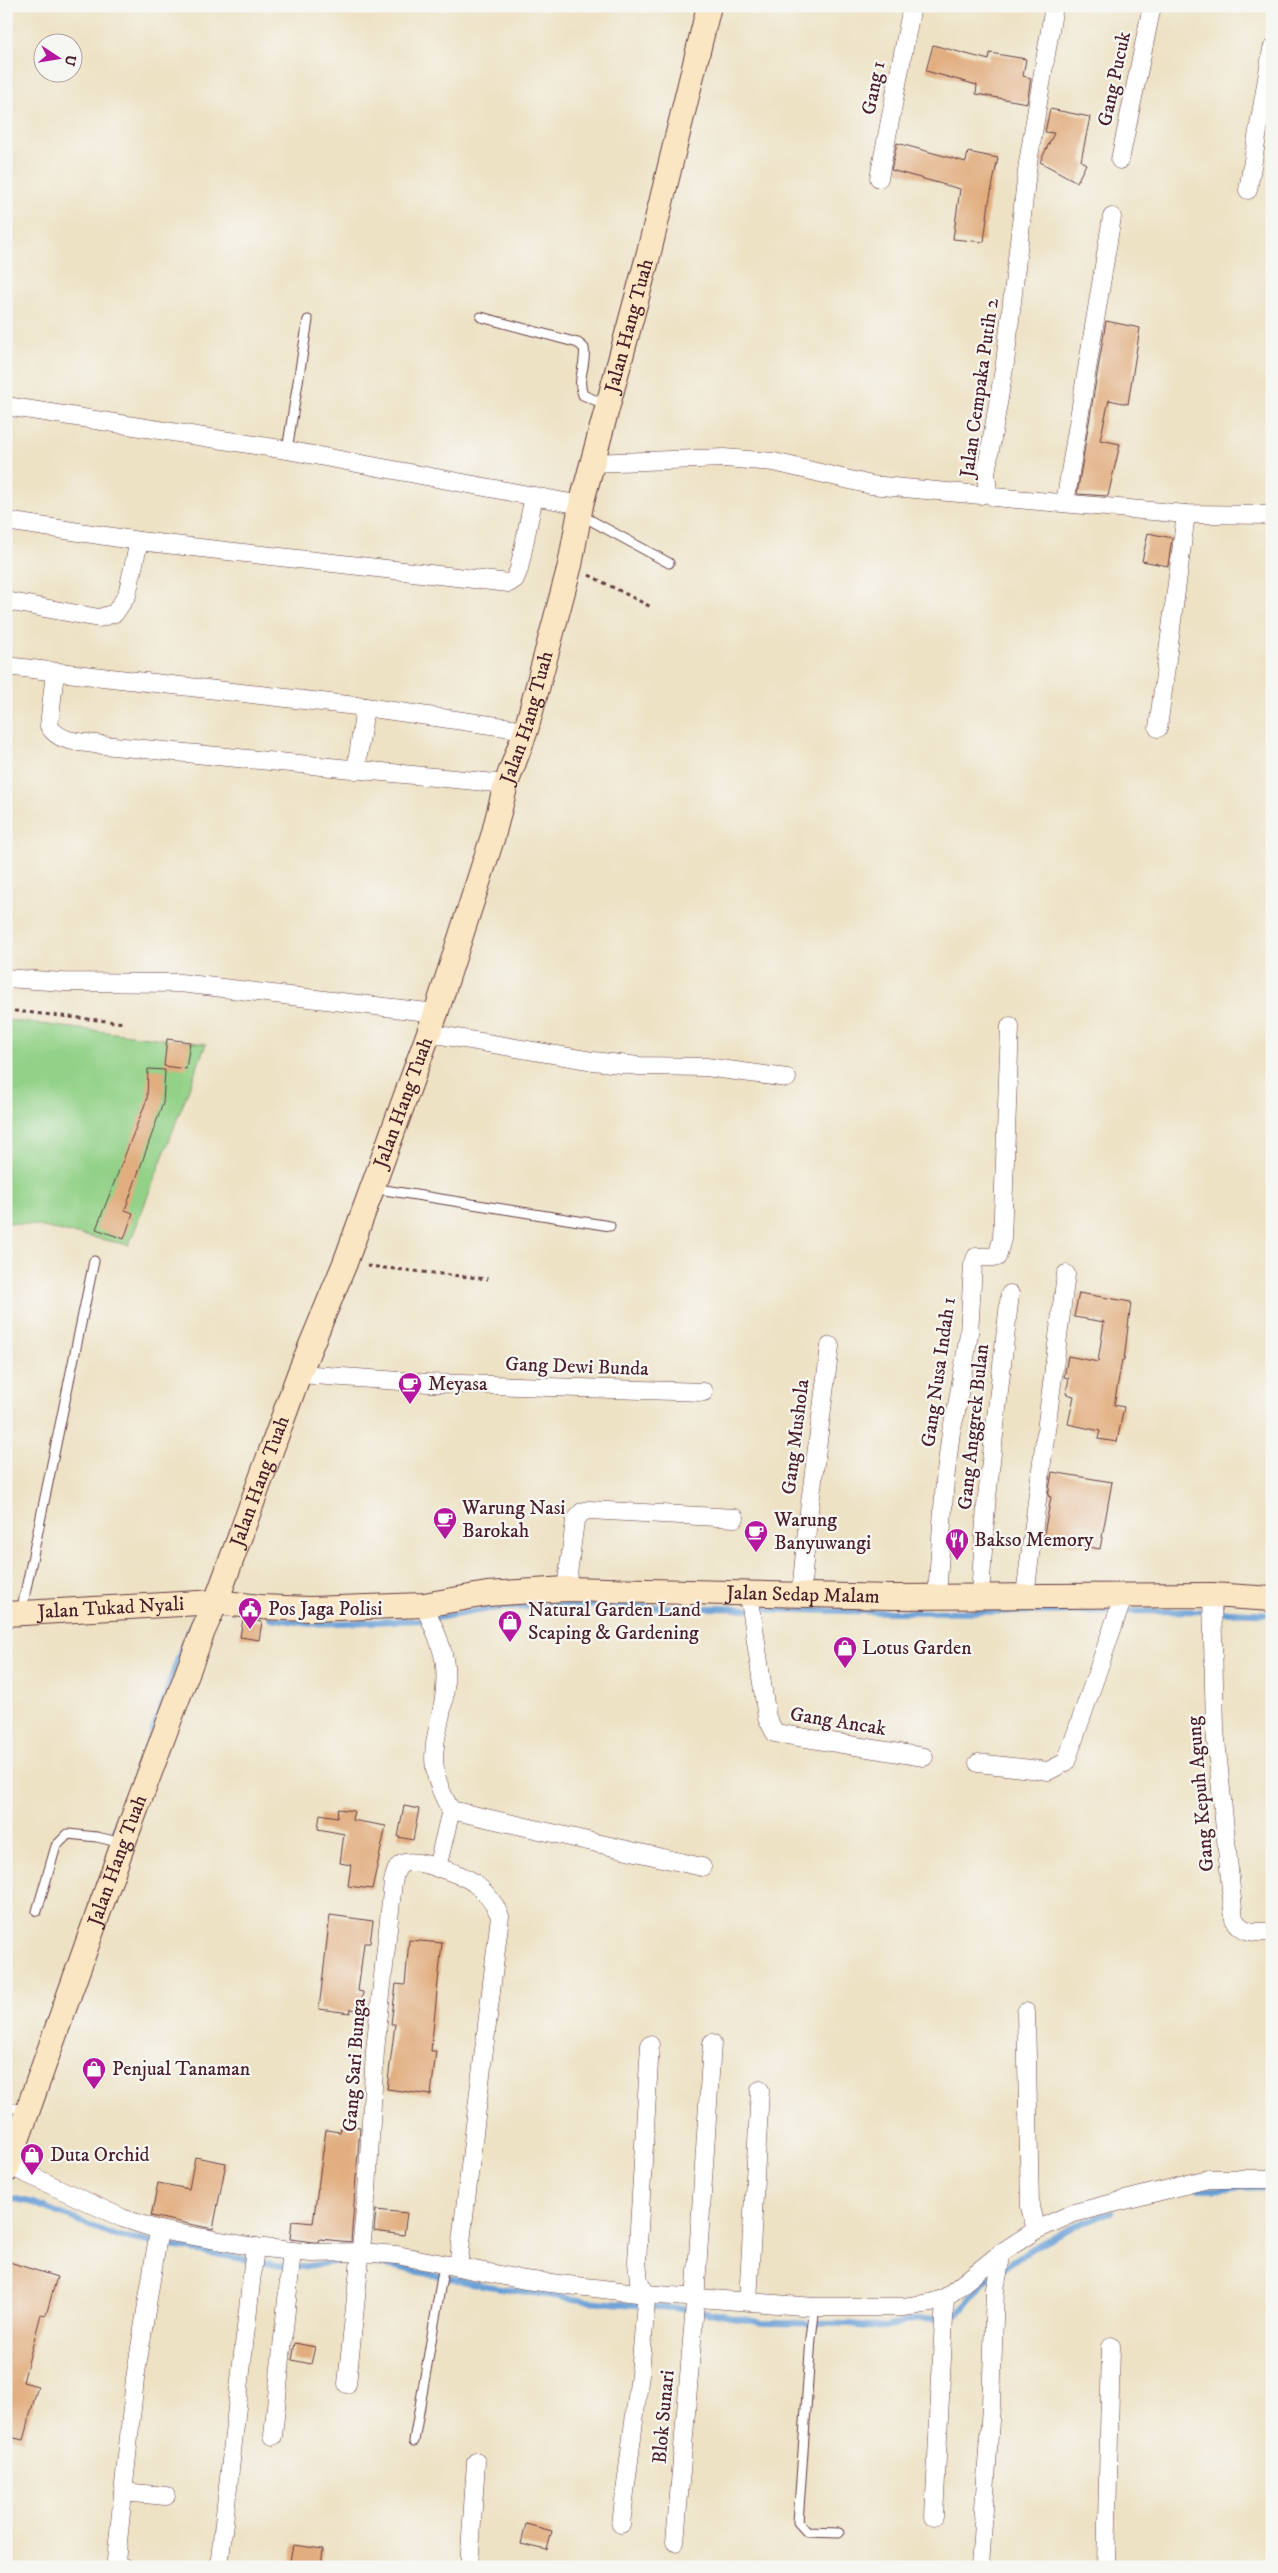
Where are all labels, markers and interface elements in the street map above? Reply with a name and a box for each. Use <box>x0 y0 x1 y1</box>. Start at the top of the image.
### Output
street label: Gang Pucuk <box>1093 29 1137 129</box>
north arrow <box>32 32 82 82</box>
text: U <box>60 53 80 68</box>
street label: Gang 1 <box>857 59 891 117</box>
street label: Jalan Hang Tuah <box>599 256 659 397</box>
street label: Jalan Cempaka Putih 2 <box>955 297 1005 481</box>
street label: Jalan Hang Tuah <box>494 648 559 789</box>
street label: Jalan Hang Tuah <box>367 1033 439 1173</box>
street label: Gang Nusa Indah 1 <box>916 1295 962 1449</box>
street label: Gang Anggrek Bulan <box>953 1342 995 1511</box>
street label: Gang Dewi Bunda <box>505 1352 650 1382</box>
cafe icon: Meyasa <box>397 1371 423 1405</box>
place label: Meyasa <box>428 1372 488 1397</box>
street label: Gang Mushola <box>777 1377 816 1496</box>
street label: Jalan Hang Tuah <box>224 1412 295 1552</box>
place label: Warung Nasi Barokah <box>461 1496 565 1544</box>
cafe icon: Warung Nasi Barokah <box>432 1506 458 1540</box>
place label: Warung Banyuwangi <box>773 1508 871 1556</box>
cafe icon: Warung Banyuwangi <box>743 1519 769 1553</box>
restaurant icon: Bakso Memory <box>944 1527 970 1561</box>
place label: Bakso Memory <box>974 1528 1094 1553</box>
street label: Jalan Sedap Malam <box>724 1580 880 1609</box>
street label: Jalan Tukad Nyali <box>35 1591 185 1625</box>
public building icon: Pos Jaga Polisi <box>237 1596 263 1630</box>
place label: Pos Jaga Polisi <box>268 1597 382 1622</box>
place label: Natural Garden Land Scaping & Gardening <box>528 1598 701 1646</box>
shop icon: Natural Garden Land Scaping & Gardening <box>497 1609 523 1643</box>
shop icon: Lotus Garden <box>832 1635 858 1669</box>
place label: Lotus Garden <box>862 1636 972 1661</box>
street label: Gang Ancak <box>788 1702 888 1742</box>
street label: Gang Kepuh Agung <box>1182 1715 1220 1873</box>
street label: Jalan Hang Tuah <box>82 1791 153 1931</box>
street label: Gang Sari Bunga <box>338 1997 372 2133</box>
shop icon: Penjual Tanaman <box>81 2056 107 2090</box>
place label: Penjual Tanaman <box>112 2057 251 2082</box>
shop icon: Duta Orchid <box>19 2142 45 2176</box>
place label: Duta Orchid <box>50 2143 150 2168</box>
street label: Blok Sunari <box>647 2369 681 2465</box>

